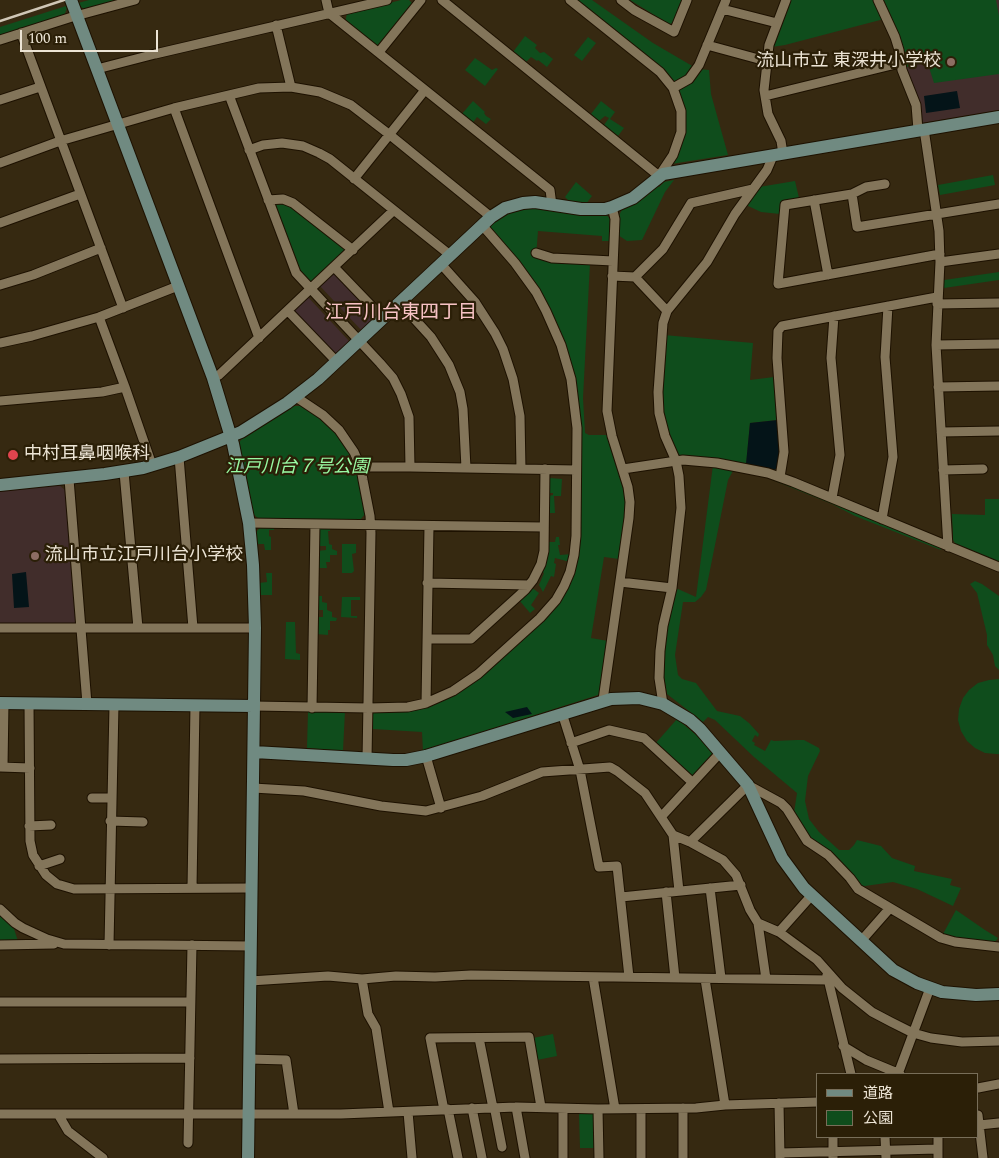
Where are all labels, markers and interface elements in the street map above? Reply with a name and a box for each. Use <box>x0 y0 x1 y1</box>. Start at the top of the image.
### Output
scale bar <box>22 20 160 52</box>
text: 100 m <box>28 27 67 50</box>
place label: 流山市立 東深井小学校 <box>757 51 941 73</box>
marker: 流山市立 東深井小学校 <box>945 56 957 68</box>
district label: 江戸川台東四丁目 <box>325 303 477 325</box>
place label: 中村耳鼻咽喉科 <box>24 444 150 466</box>
marker: 中村耳鼻咽喉科 <box>6 448 20 462</box>
park label: 江戸川台７号公園 <box>225 457 369 479</box>
place label: 流山市立江戸川台小学校 <box>45 545 243 567</box>
marker: 流山市立江戸川台小学校 <box>29 550 41 562</box>
legend <box>816 1073 979 1138</box>
text: 道路 <box>863 1082 893 1105</box>
text: 公園 <box>863 1107 893 1130</box>

